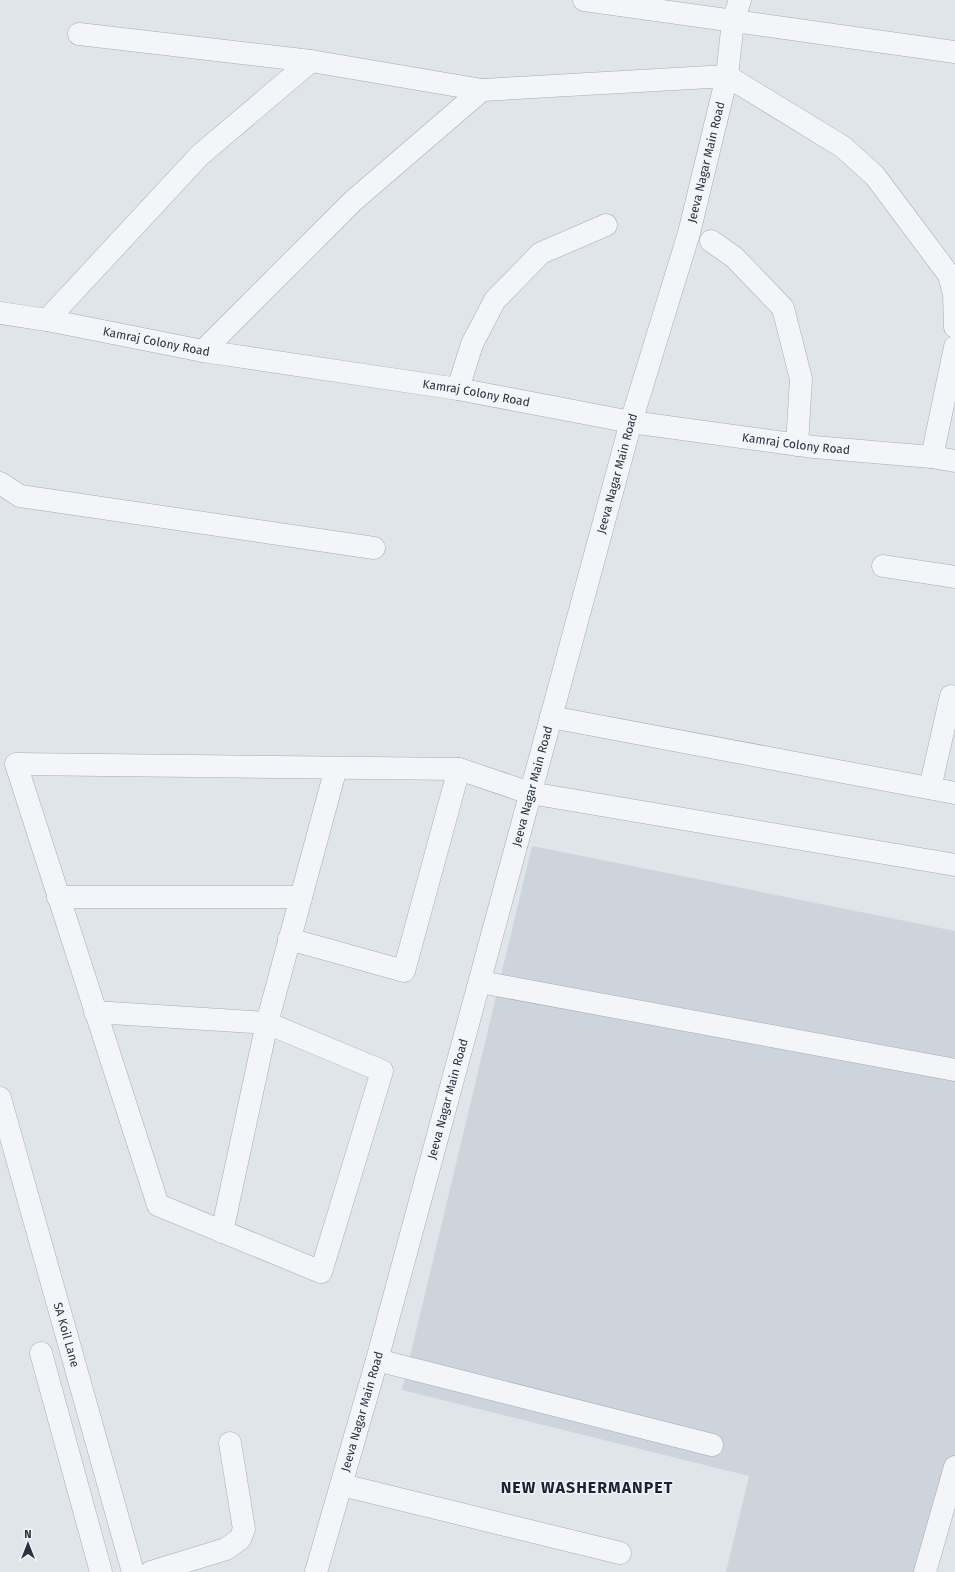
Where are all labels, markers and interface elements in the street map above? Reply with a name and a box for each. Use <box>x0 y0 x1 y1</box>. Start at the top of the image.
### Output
street label: Jeeva Nagar Main Road <box>685 100 728 224</box>
street label: Kamraj Colony Road <box>102 324 211 359</box>
street label: Kamraj Colony Road <box>422 377 531 410</box>
street label: Jeeva Nagar Main Road <box>594 412 640 535</box>
street label: Kamraj Colony Road <box>741 430 851 457</box>
street label: Jeeva Nagar Main Road <box>509 724 555 848</box>
street label: Jeeva Nagar Main Road <box>425 1037 471 1161</box>
street label: SA Koil Lane <box>51 1301 82 1369</box>
street label: Jeeva Nagar Main Road <box>338 1350 386 1473</box>
district label: NEW WASHERMANPET <box>501 1478 673 1497</box>
north arrow <box>8 1524 48 1564</box>
text: N <box>24 1528 32 1541</box>

